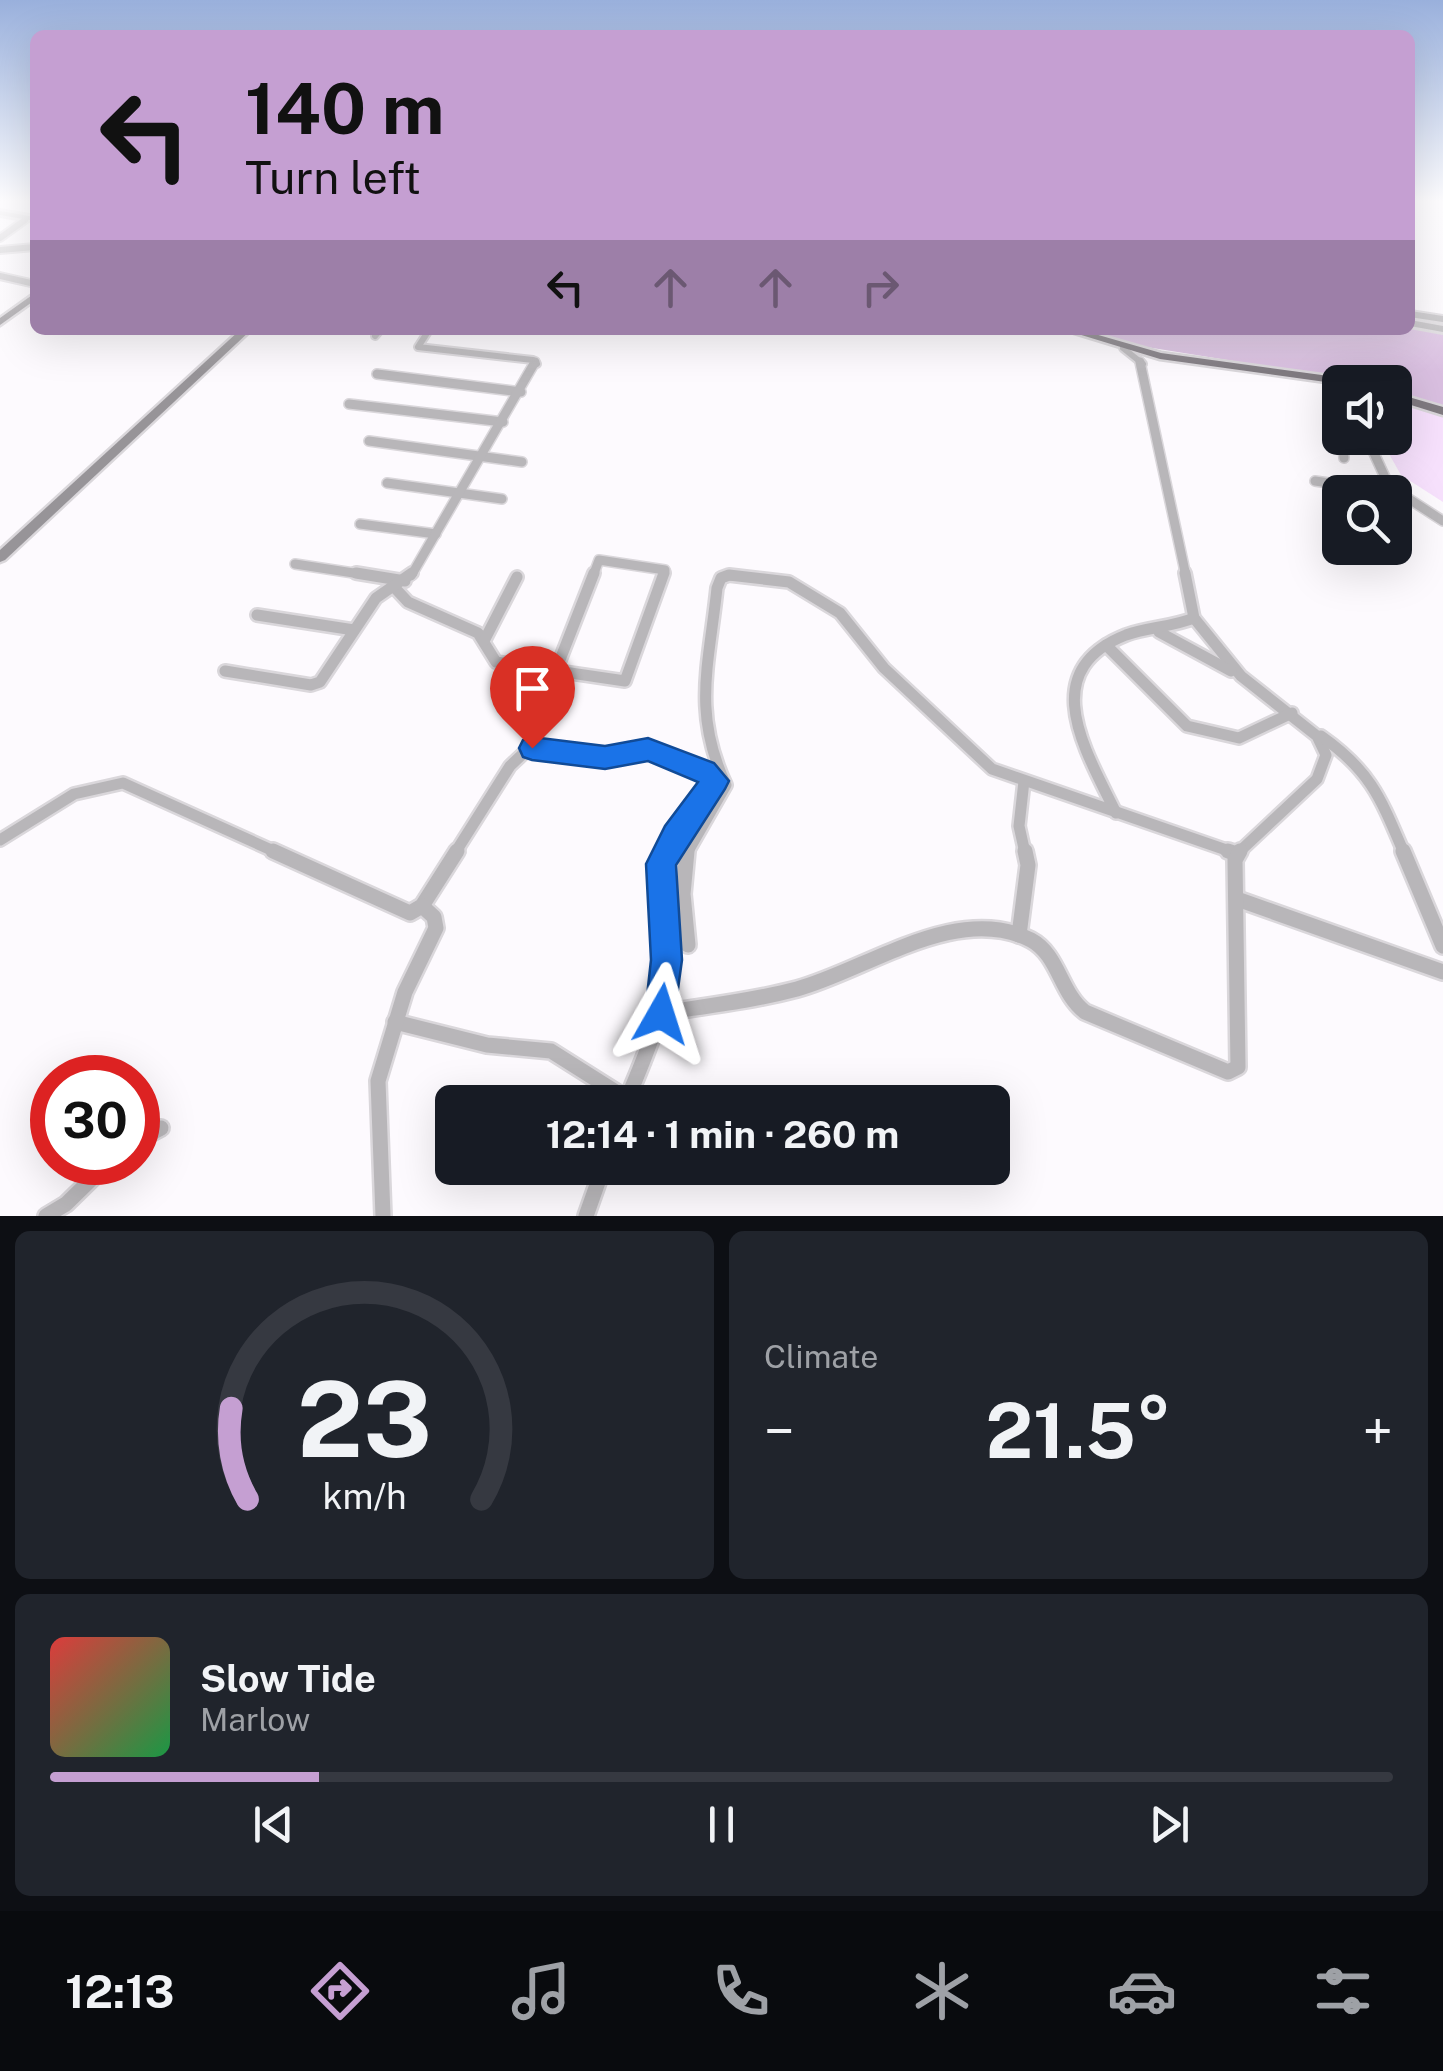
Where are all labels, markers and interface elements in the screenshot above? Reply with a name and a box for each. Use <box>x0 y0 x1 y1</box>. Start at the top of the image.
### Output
text: 140 m <box>245 67 444 150</box>
icon: left <box>80 70 210 200</box>
text: Turn left <box>245 151 421 204</box>
icon: left <box>538 260 593 315</box>
icon: ahead <box>643 260 698 315</box>
icon: ahead <box>748 260 803 315</box>
icon: right <box>853 260 908 315</box>
map controls <box>1322 365 1412 565</box>
button: sound <box>1322 365 1412 455</box>
button: search <box>1322 475 1412 565</box>
pin <box>490 646 575 749</box>
icon: arrive <box>505 661 560 716</box>
position arrow <box>609 962 713 1066</box>
speed limit sign: 30 <box>30 1055 160 1185</box>
text: 12:14 · 1 min · 260 m <box>546 1112 899 1157</box>
text: Climate <box>764 1338 878 1375</box>
text: 23 <box>297 1358 432 1480</box>
text: 21.5° <box>985 1387 1172 1475</box>
text: − <box>764 1399 795 1463</box>
text: + <box>1363 1399 1393 1463</box>
text: km/h <box>322 1475 407 1517</box>
text: Slow Tide <box>200 1656 376 1701</box>
text: Marlow <box>200 1701 310 1738</box>
icon: previous <box>246 1797 301 1852</box>
icon: pause <box>694 1797 749 1852</box>
icon: next <box>1142 1797 1197 1852</box>
icon: directions <box>305 1956 375 2026</box>
icon: music <box>506 1956 576 2026</box>
icon: phone <box>706 1956 776 2026</box>
icon: climate <box>907 1956 977 2026</box>
icon: car <box>1107 1956 1177 2026</box>
icon: filters <box>1308 1956 1378 2026</box>
text: 12:13 <box>65 1965 174 2018</box>

